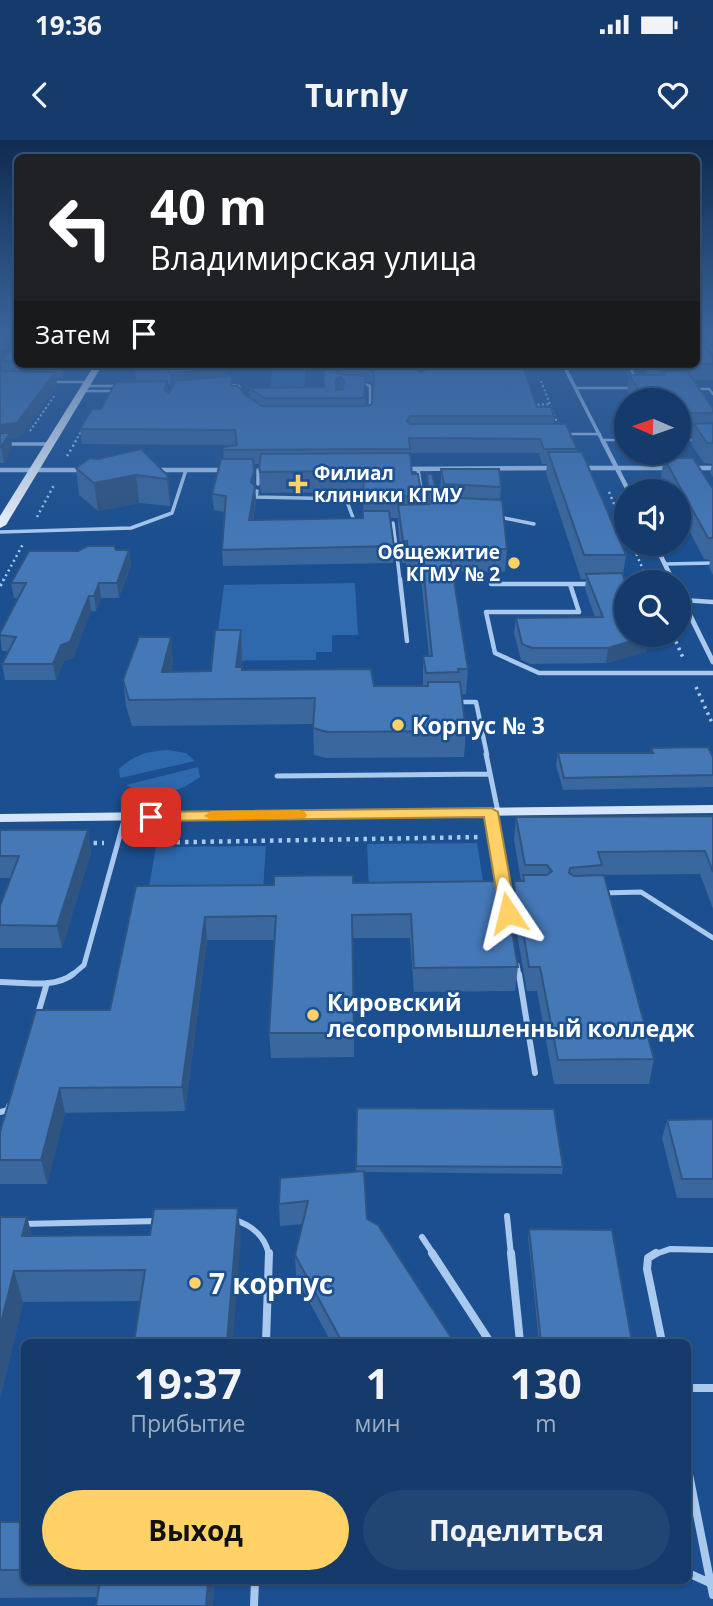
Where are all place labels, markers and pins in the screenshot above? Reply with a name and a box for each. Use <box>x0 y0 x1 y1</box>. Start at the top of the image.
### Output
place label: Филиал клиники КГМУ <box>314 460 463 508</box>
marker: Филиал клиники КГМУ <box>288 474 308 494</box>
place label: Общежитие КГМУ № 2 <box>377 539 500 587</box>
marker: Общежитие КГМУ № 2 <box>506 555 522 571</box>
place label: Корпус № 3 <box>412 709 545 741</box>
marker: Корпус № 3 <box>390 717 406 733</box>
pin <box>121 787 181 847</box>
place label: Кировский лесопромышленный колледж <box>327 986 696 1044</box>
marker: Кировский лесопромышленный колледж <box>305 1007 321 1023</box>
place label: 7 корпус <box>209 1264 333 1302</box>
marker: 7 корпус <box>187 1275 203 1291</box>

